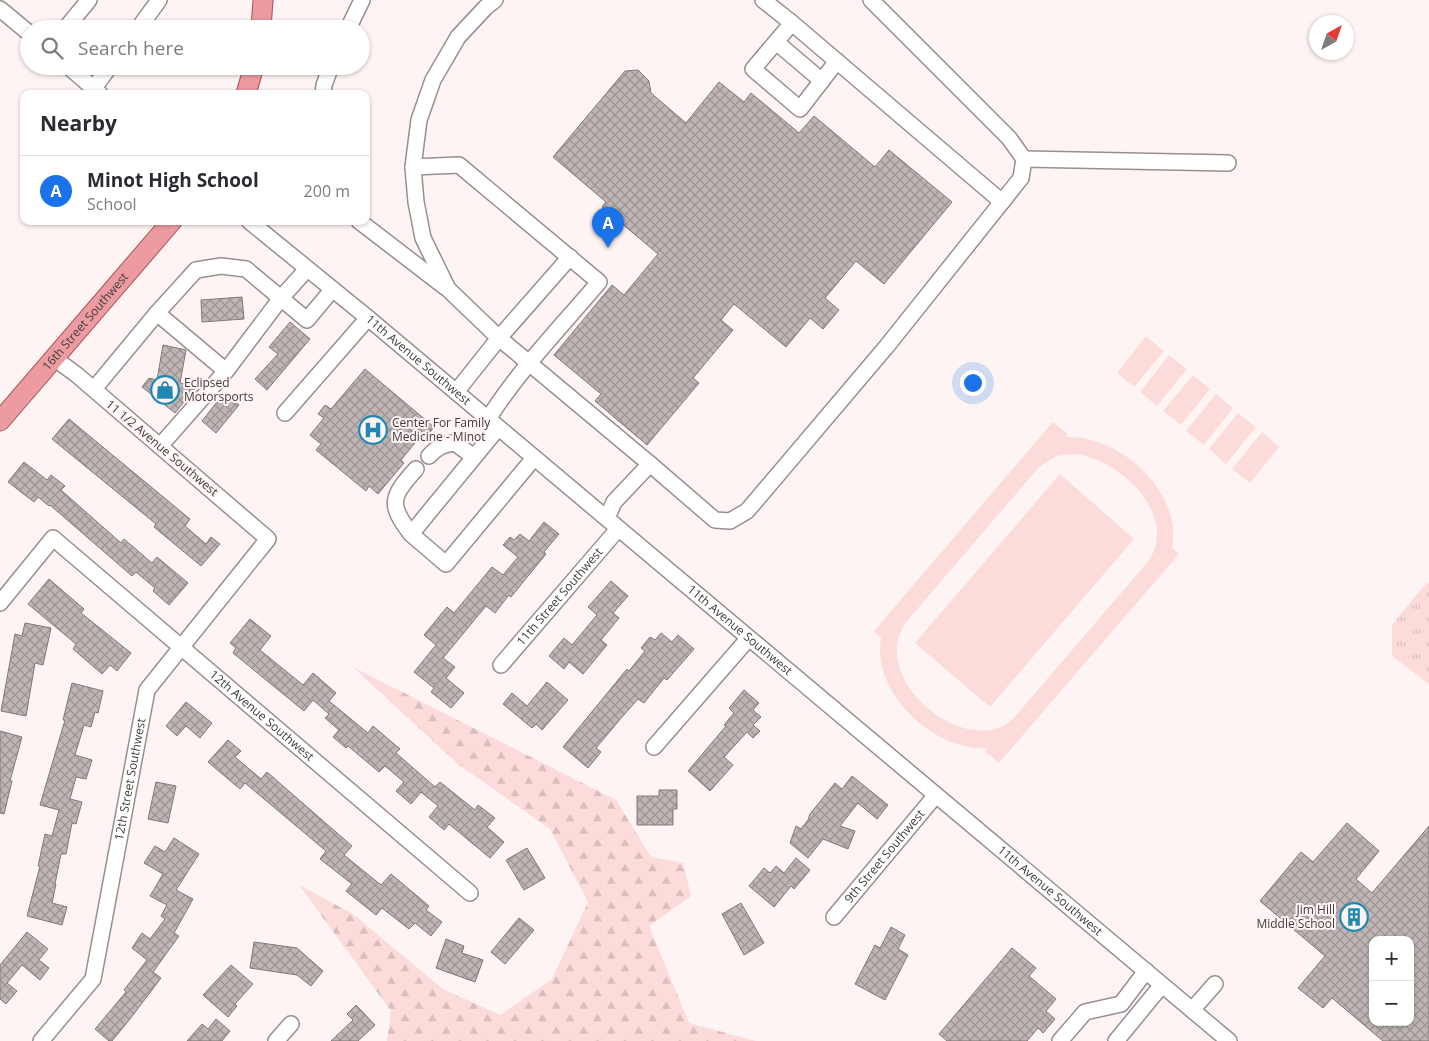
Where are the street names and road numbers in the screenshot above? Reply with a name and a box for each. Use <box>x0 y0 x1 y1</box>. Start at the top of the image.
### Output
street label: 16th Street Southwest <box>38 269 132 374</box>
street label: 11th Avenue Southwest <box>362 311 475 409</box>
street label: 11 1/2 Avenue Southwest <box>103 396 222 500</box>
street label: 11th Street Southwest <box>512 544 606 649</box>
street label: 11th Avenue Southwest <box>684 581 796 679</box>
street label: 12th Avenue Southwest <box>206 666 318 765</box>
street label: 12th Street Southwest <box>110 717 150 842</box>
street label: 9th Street Southwest <box>840 806 928 906</box>
street label: 11th Avenue Southwest <box>994 841 1106 939</box>

